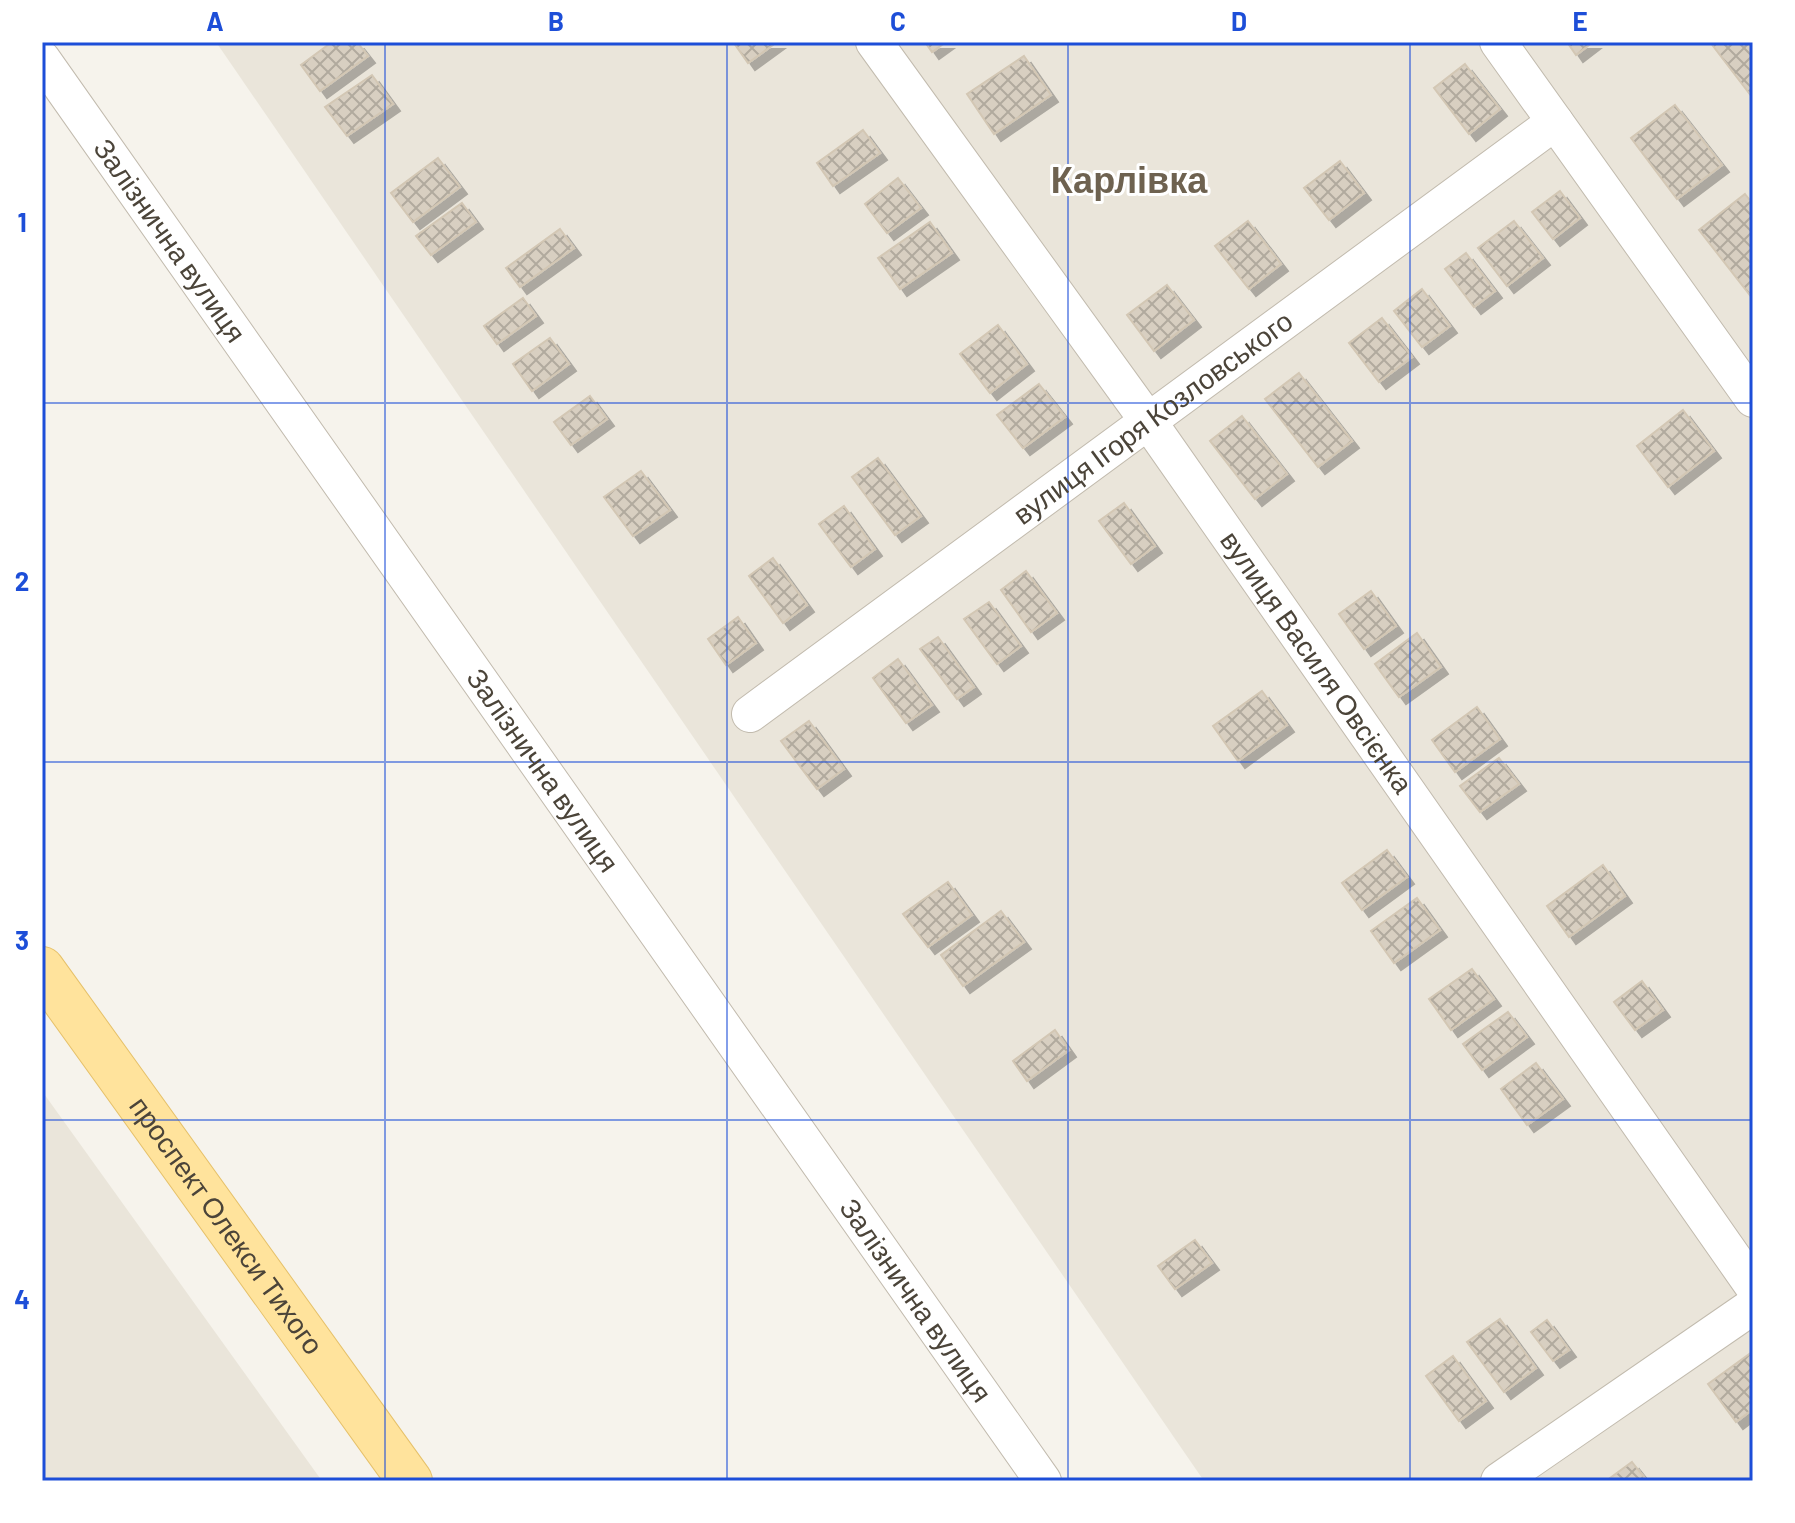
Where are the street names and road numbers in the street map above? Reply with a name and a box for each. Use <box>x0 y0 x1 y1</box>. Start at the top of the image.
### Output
street label: Залізнична вулиця <box>87 132 254 348</box>
street label: вулиця Ігоря Козловського <box>1006 303 1299 531</box>
street label: вулиця Василя Овсієнка <box>1214 524 1421 800</box>
street label: Залізнична вулиця <box>460 661 627 878</box>
street label: проспект Олекси Тихого <box>123 1090 331 1361</box>
street label: Залізнична вулиця <box>833 1191 1000 1408</box>

